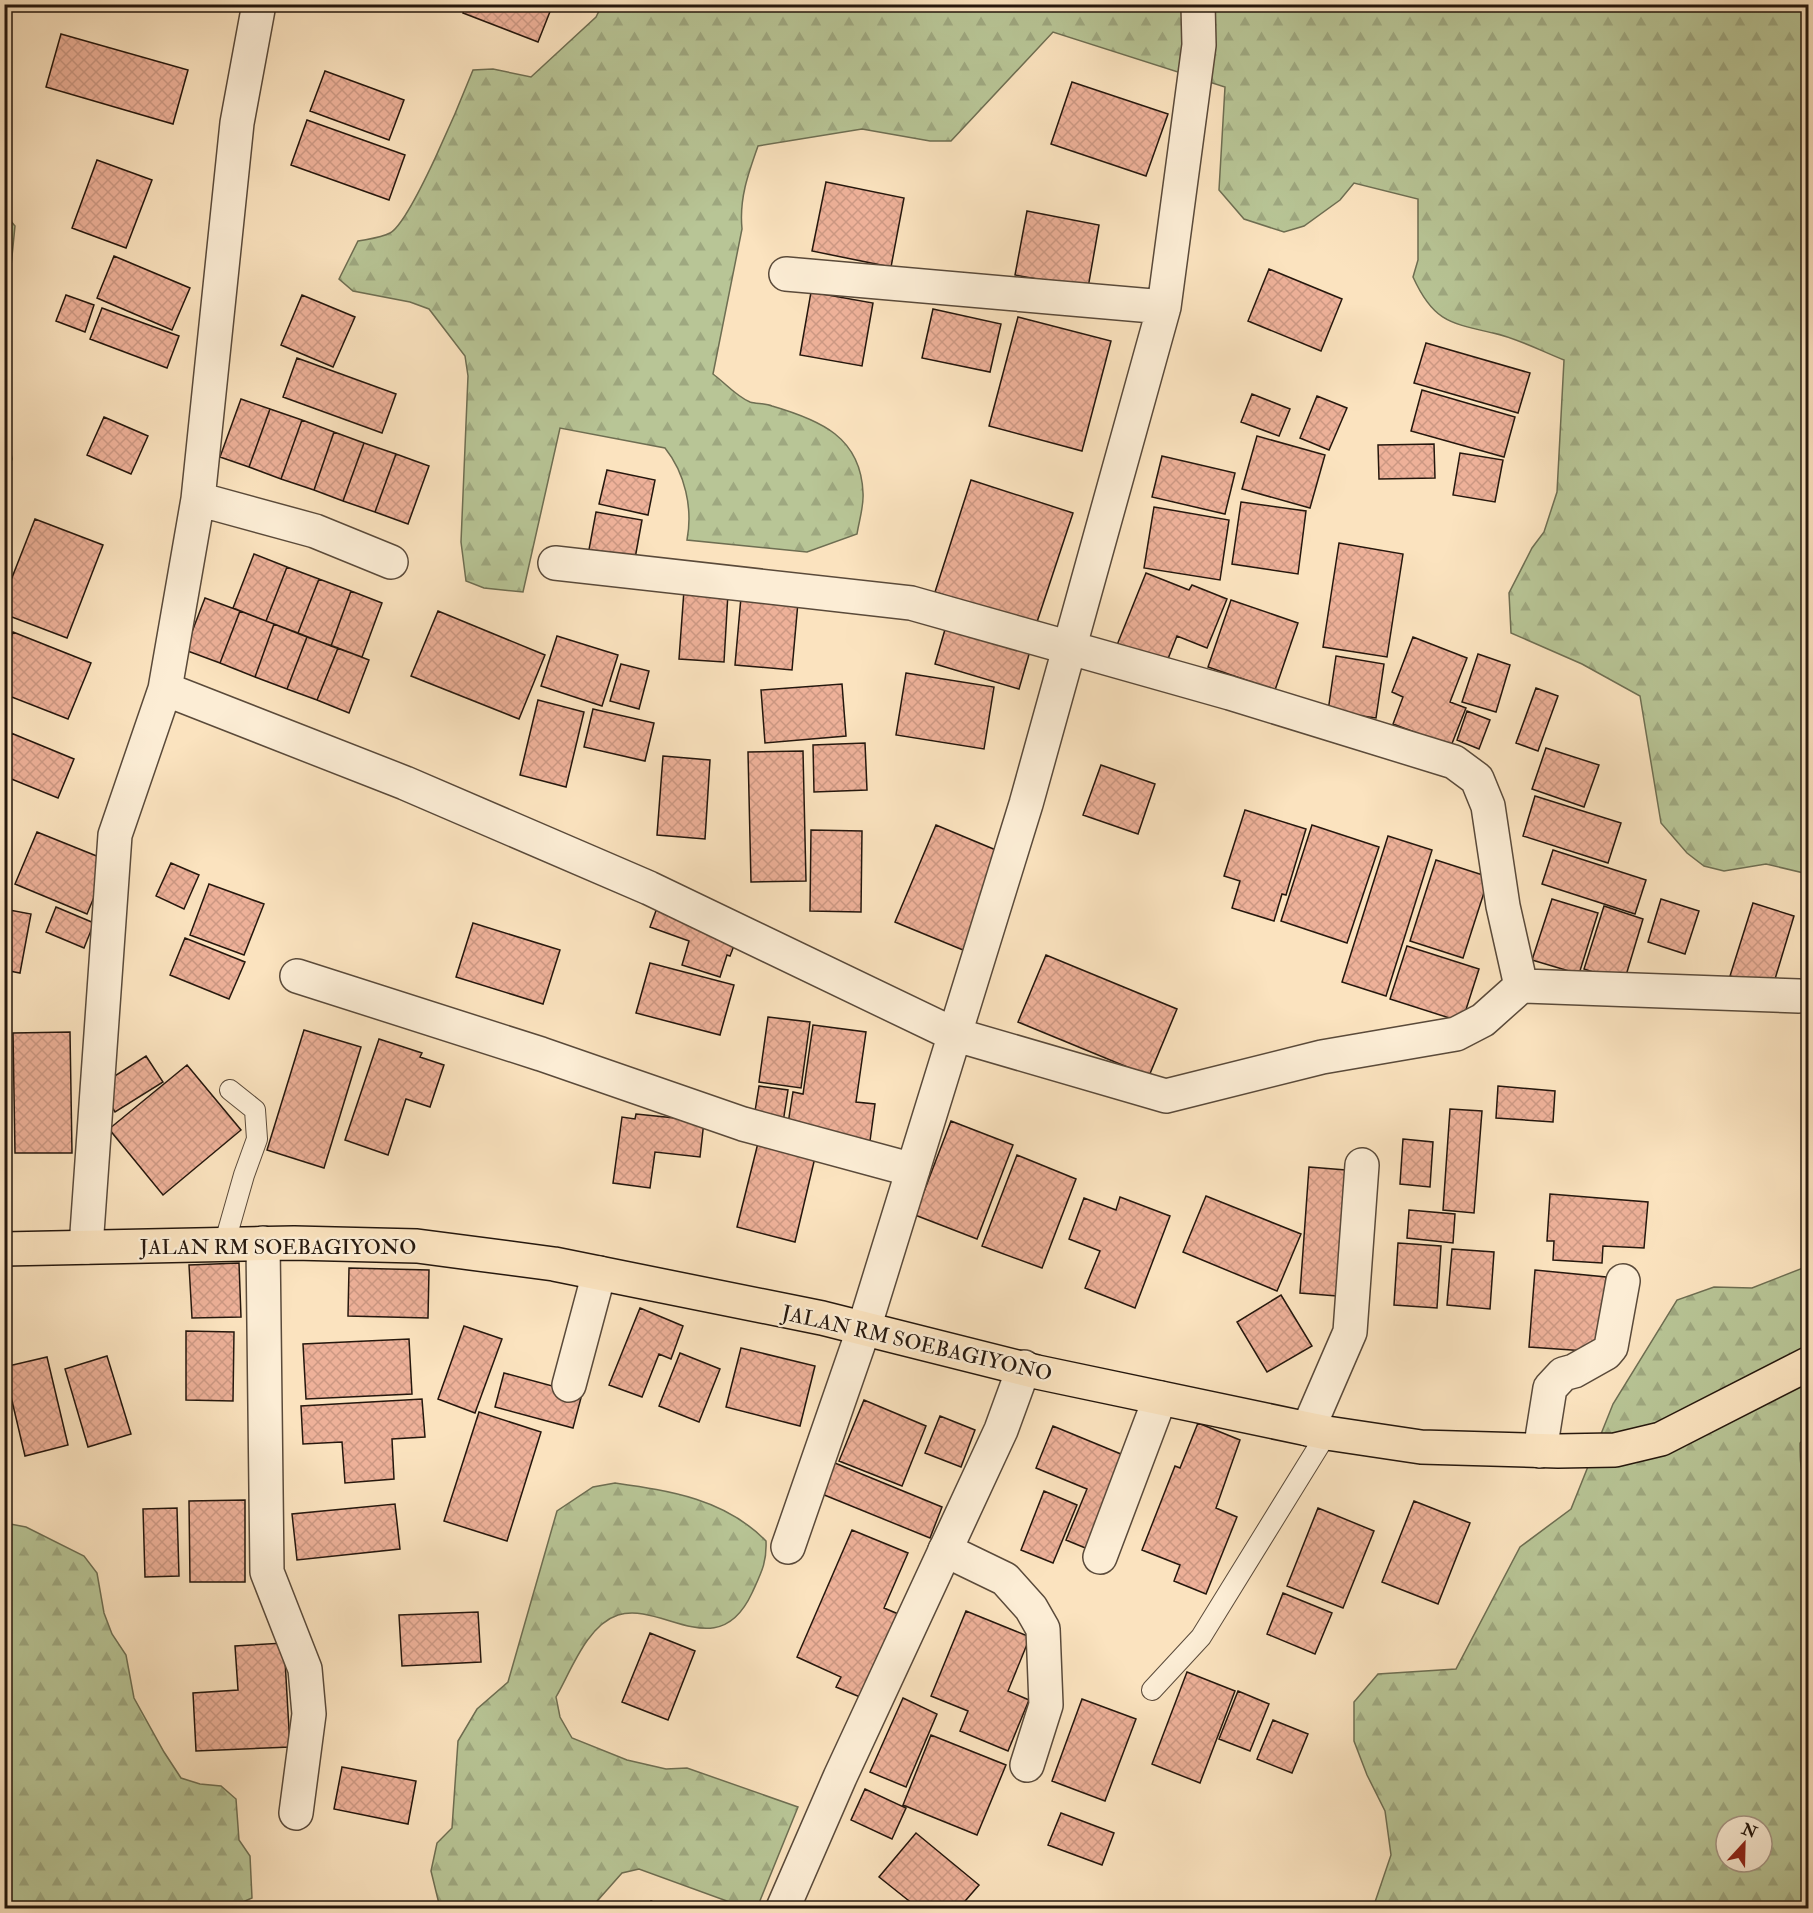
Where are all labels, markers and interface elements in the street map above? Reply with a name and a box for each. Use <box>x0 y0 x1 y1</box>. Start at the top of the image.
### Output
street label: JALAN RM SOEBAGIYONO <box>139 1234 416 1261</box>
street label: JALAN RM SOEBAGIYONO <box>778 1299 1055 1388</box>
north arrow <box>1714 1814 1774 1874</box>
text: N <box>1738 1819 1760 1843</box>

